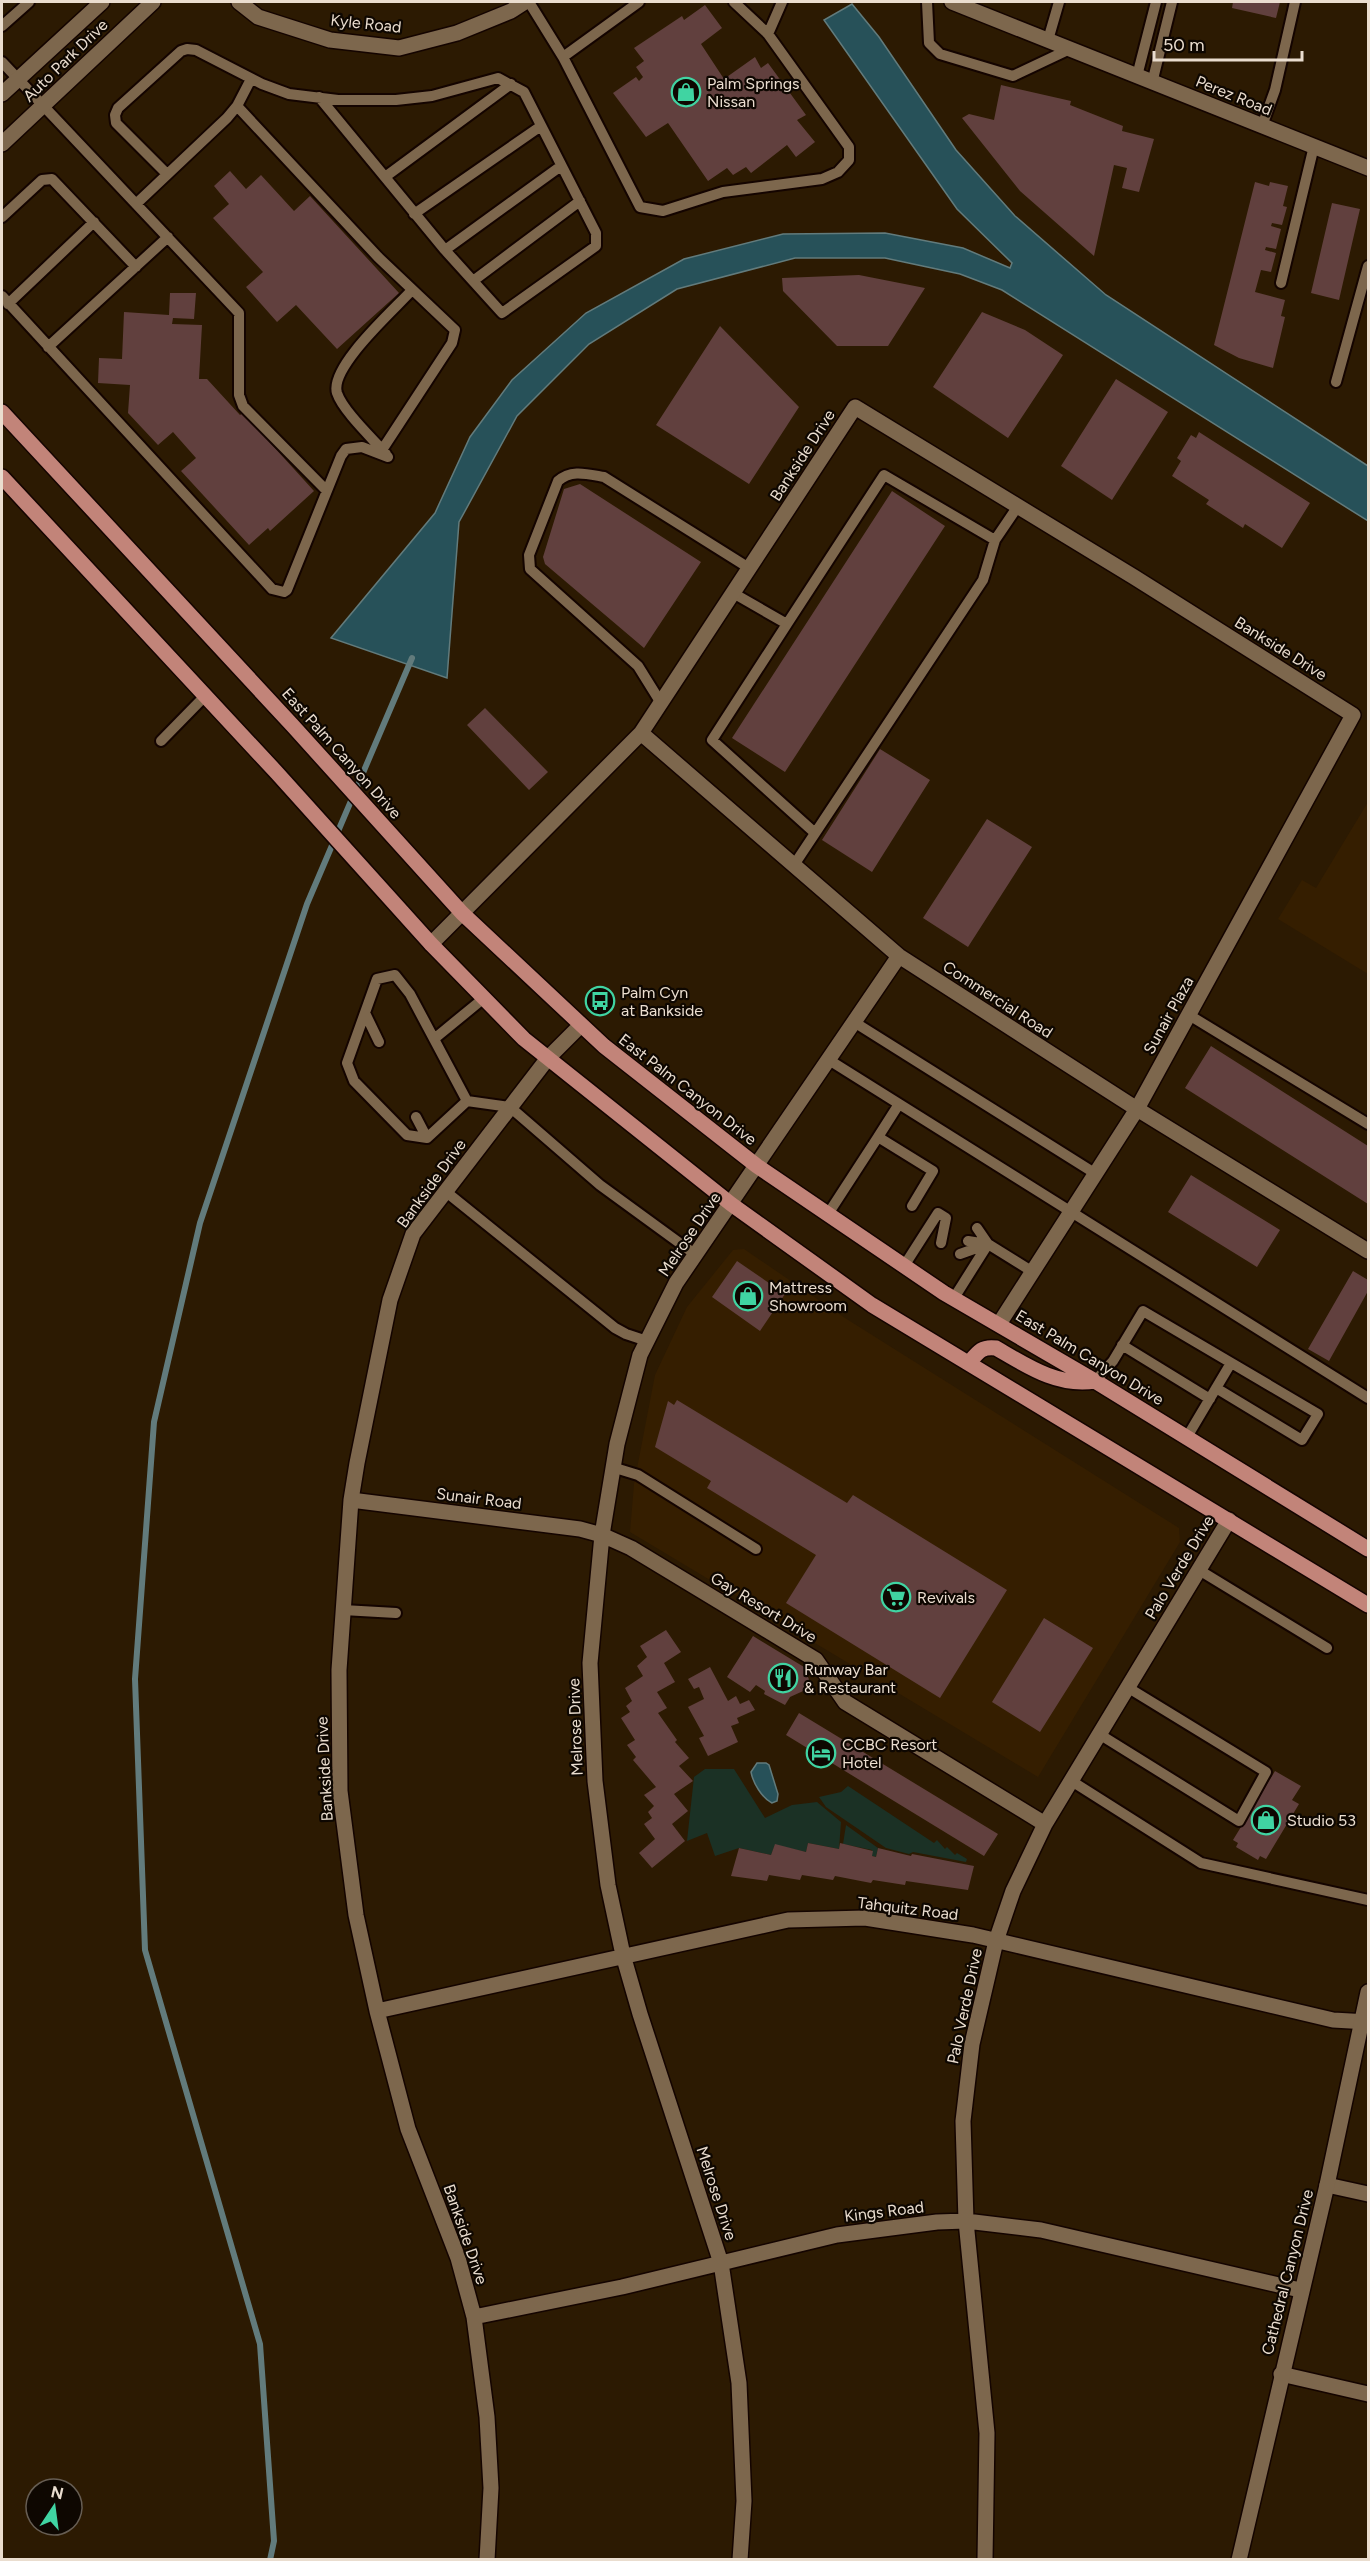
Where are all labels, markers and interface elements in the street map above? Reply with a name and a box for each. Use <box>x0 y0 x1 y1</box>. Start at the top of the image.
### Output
street label: Kyle Road <box>330 10 402 37</box>
street label: Auto Park Drive <box>19 15 112 106</box>
scale bar <box>1154 24 1302 62</box>
text: 50 m <box>1163 34 1205 56</box>
street label: Perez Road <box>1193 72 1275 119</box>
place label: Palm Springs Nissan <box>707 74 800 111</box>
shop icon: Palm Springs Nissan <box>670 76 702 108</box>
street label: Bankside Drive <box>766 406 839 504</box>
street label: Bankside Drive <box>1231 613 1330 684</box>
street label: East Palm Canyon Drive <box>278 684 406 823</box>
street label: Commercial Road <box>939 957 1056 1042</box>
street label: Sunair Plaza <box>1139 973 1198 1057</box>
place label: Palm Cyn at Bankside <box>621 983 703 1020</box>
bus stop icon: Palm Cyn at Bankside <box>584 985 616 1017</box>
street label: East Palm Canyon Drive <box>615 1030 760 1149</box>
street label: Bankside Drive <box>393 1135 470 1231</box>
street label: Melrose Drive <box>654 1188 725 1280</box>
place label: Mattress Showroom <box>769 1278 847 1315</box>
shop icon: Mattress Showroom <box>732 1280 764 1312</box>
street label: East Palm Canyon Drive <box>1012 1306 1167 1409</box>
street label: Sunair Road <box>435 1484 523 1513</box>
street label: Palo Verde Drive <box>1141 1512 1218 1623</box>
street label: Gay Resort Drive <box>707 1568 820 1647</box>
supermarket icon: Revivals <box>880 1581 912 1613</box>
place label: Revivals <box>917 1588 975 1607</box>
place label: Runway Bar & Restaurant <box>804 1660 896 1697</box>
restaurant icon: Runway Bar & Restaurant <box>767 1662 799 1694</box>
street label: Melrose Drive <box>564 1678 587 1776</box>
street label: Bankside Drive <box>312 1716 337 1822</box>
place label: CCBC Resort Hotel <box>842 1735 937 1772</box>
hotel icon: CCBC Resort Hotel <box>805 1737 837 1769</box>
shop icon: Studio 53 <box>1250 1804 1282 1836</box>
place label: Studio 53 <box>1287 1811 1356 1830</box>
street label: Tahquitz Road <box>856 1893 959 1924</box>
street label: Palo Verde Drive <box>943 1946 986 2066</box>
street label: Melrose Drive <box>692 2144 741 2243</box>
street label: Bankside Drive <box>439 2181 492 2287</box>
street label: Cathedral Canyon Drive <box>1258 2187 1317 2357</box>
street label: Kings Road <box>843 2197 925 2226</box>
north arrow <box>24 2477 84 2537</box>
text: N <box>49 2482 65 2504</box>

